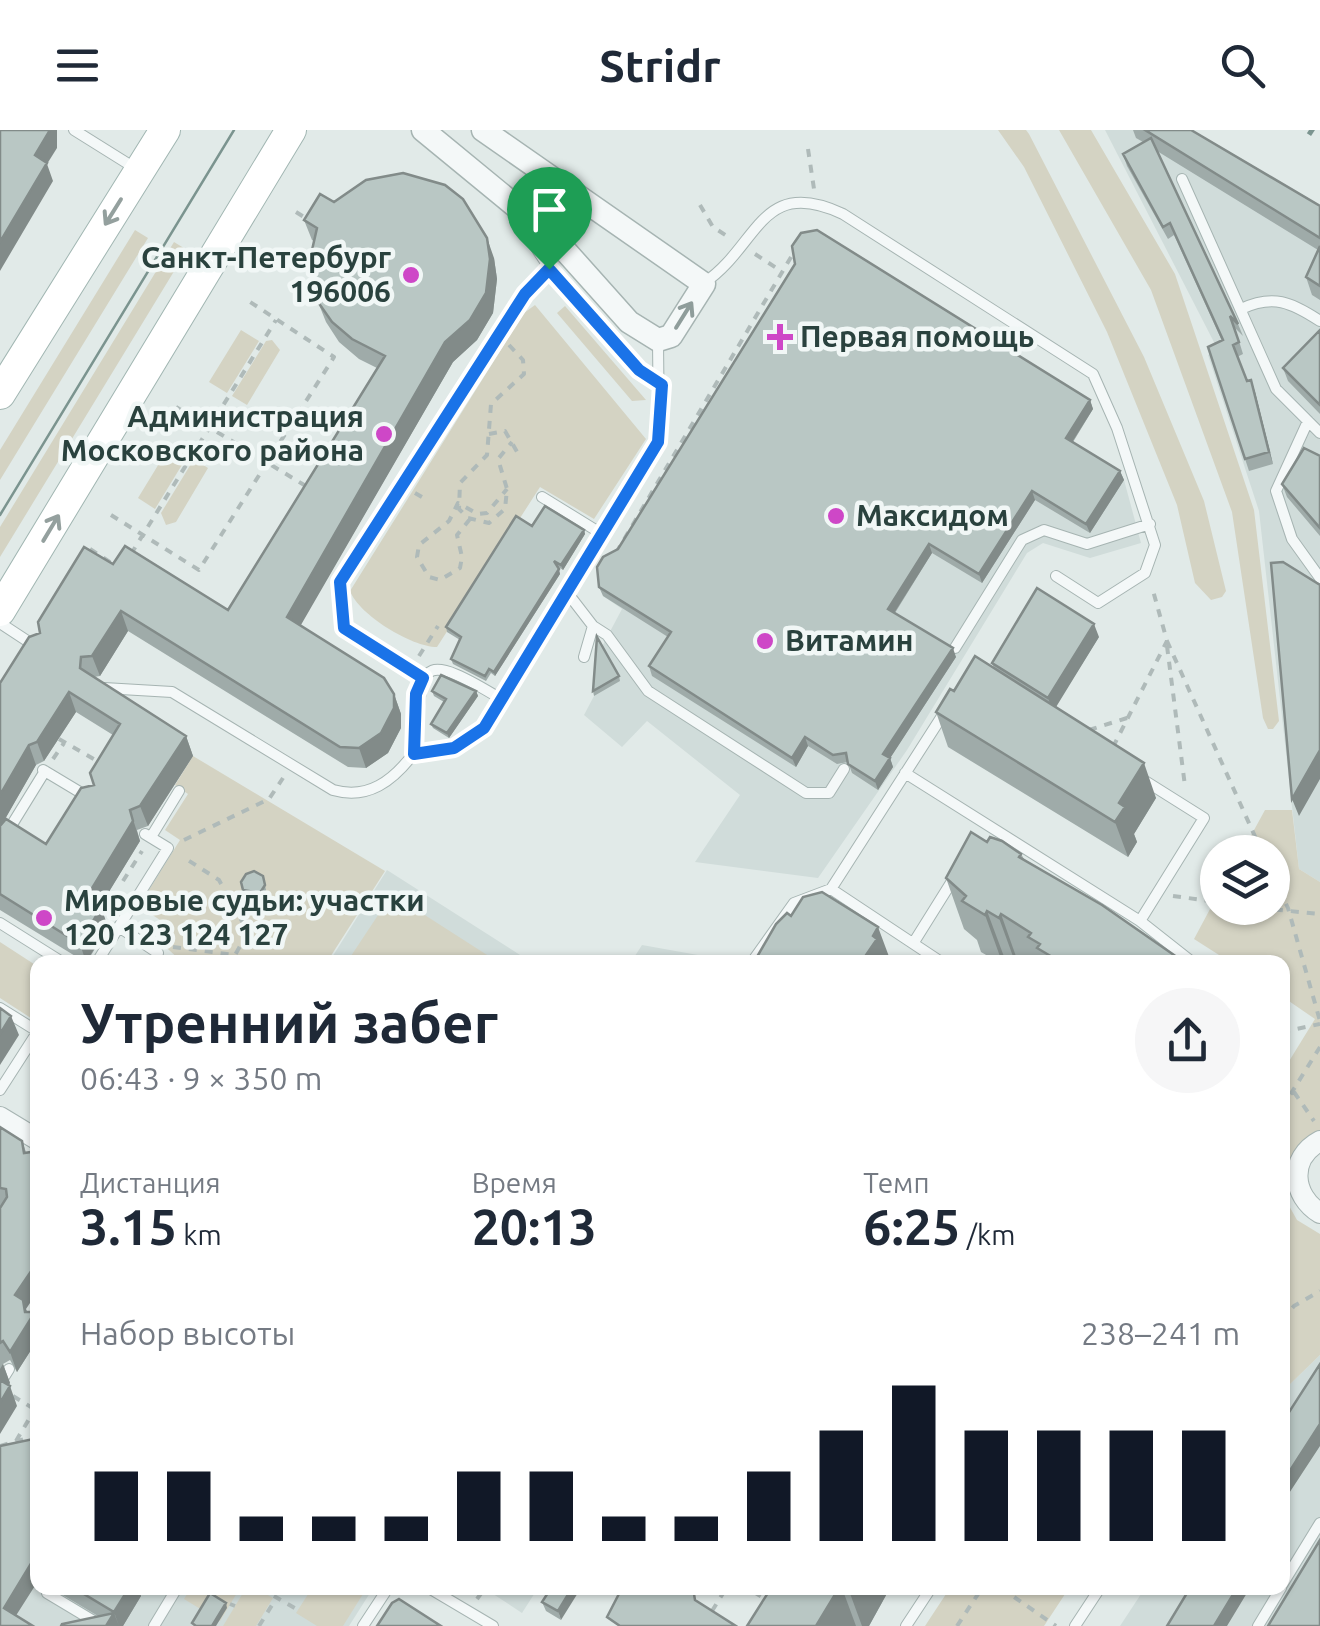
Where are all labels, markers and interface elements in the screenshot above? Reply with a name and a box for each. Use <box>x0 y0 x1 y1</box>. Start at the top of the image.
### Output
icon: menu <box>50 38 105 93</box>
icon: search <box>1215 38 1270 93</box>
text: Stridr <box>599 40 721 91</box>
pin <box>507 167 592 270</box>
icon: arrive <box>522 182 577 237</box>
one-way arrow <box>103 197 123 226</box>
place label: Санкт-Петербург 196006 <box>141 240 391 308</box>
marker: Санкт-Петербург 196006 <box>400 264 422 286</box>
one-way arrow <box>673 302 694 330</box>
place label: Первая помощь <box>800 319 1034 353</box>
marker: Первая помощь <box>769 326 791 348</box>
place label: Администрация Московского района <box>61 399 364 467</box>
marker: Администрация Московского района <box>373 423 395 445</box>
place label: Максидом <box>856 498 1009 532</box>
marker: Максидом <box>825 505 847 527</box>
one-way arrow <box>41 514 61 543</box>
place label: Витамин <box>785 623 913 657</box>
marker: Витамин <box>754 630 776 652</box>
map controls <box>1200 835 1290 925</box>
button: layers <box>1200 835 1290 925</box>
place label: Мировые судьи: участки 120 123 124 127 <box>64 883 425 951</box>
marker: Мировые судьи: участки 120 123 124 127 <box>33 907 55 929</box>
button: share <box>1135 988 1240 1093</box>
text: Утренний забег <box>80 992 498 1053</box>
text: 06:43 · 9 × 350 m <box>80 1060 322 1096</box>
text: Дистанция <box>80 1167 221 1198</box>
text: Время <box>472 1167 557 1198</box>
text: Темп <box>863 1167 930 1198</box>
text: 3.15 <box>80 1198 177 1254</box>
text: 20:13 <box>472 1198 597 1254</box>
text: 6:25 <box>863 1198 960 1254</box>
text: km <box>177 1219 222 1250</box>
text: /km <box>960 1219 1015 1250</box>
text: Набор высоты <box>80 1315 295 1351</box>
text: 238–241 m <box>1081 1315 1240 1351</box>

